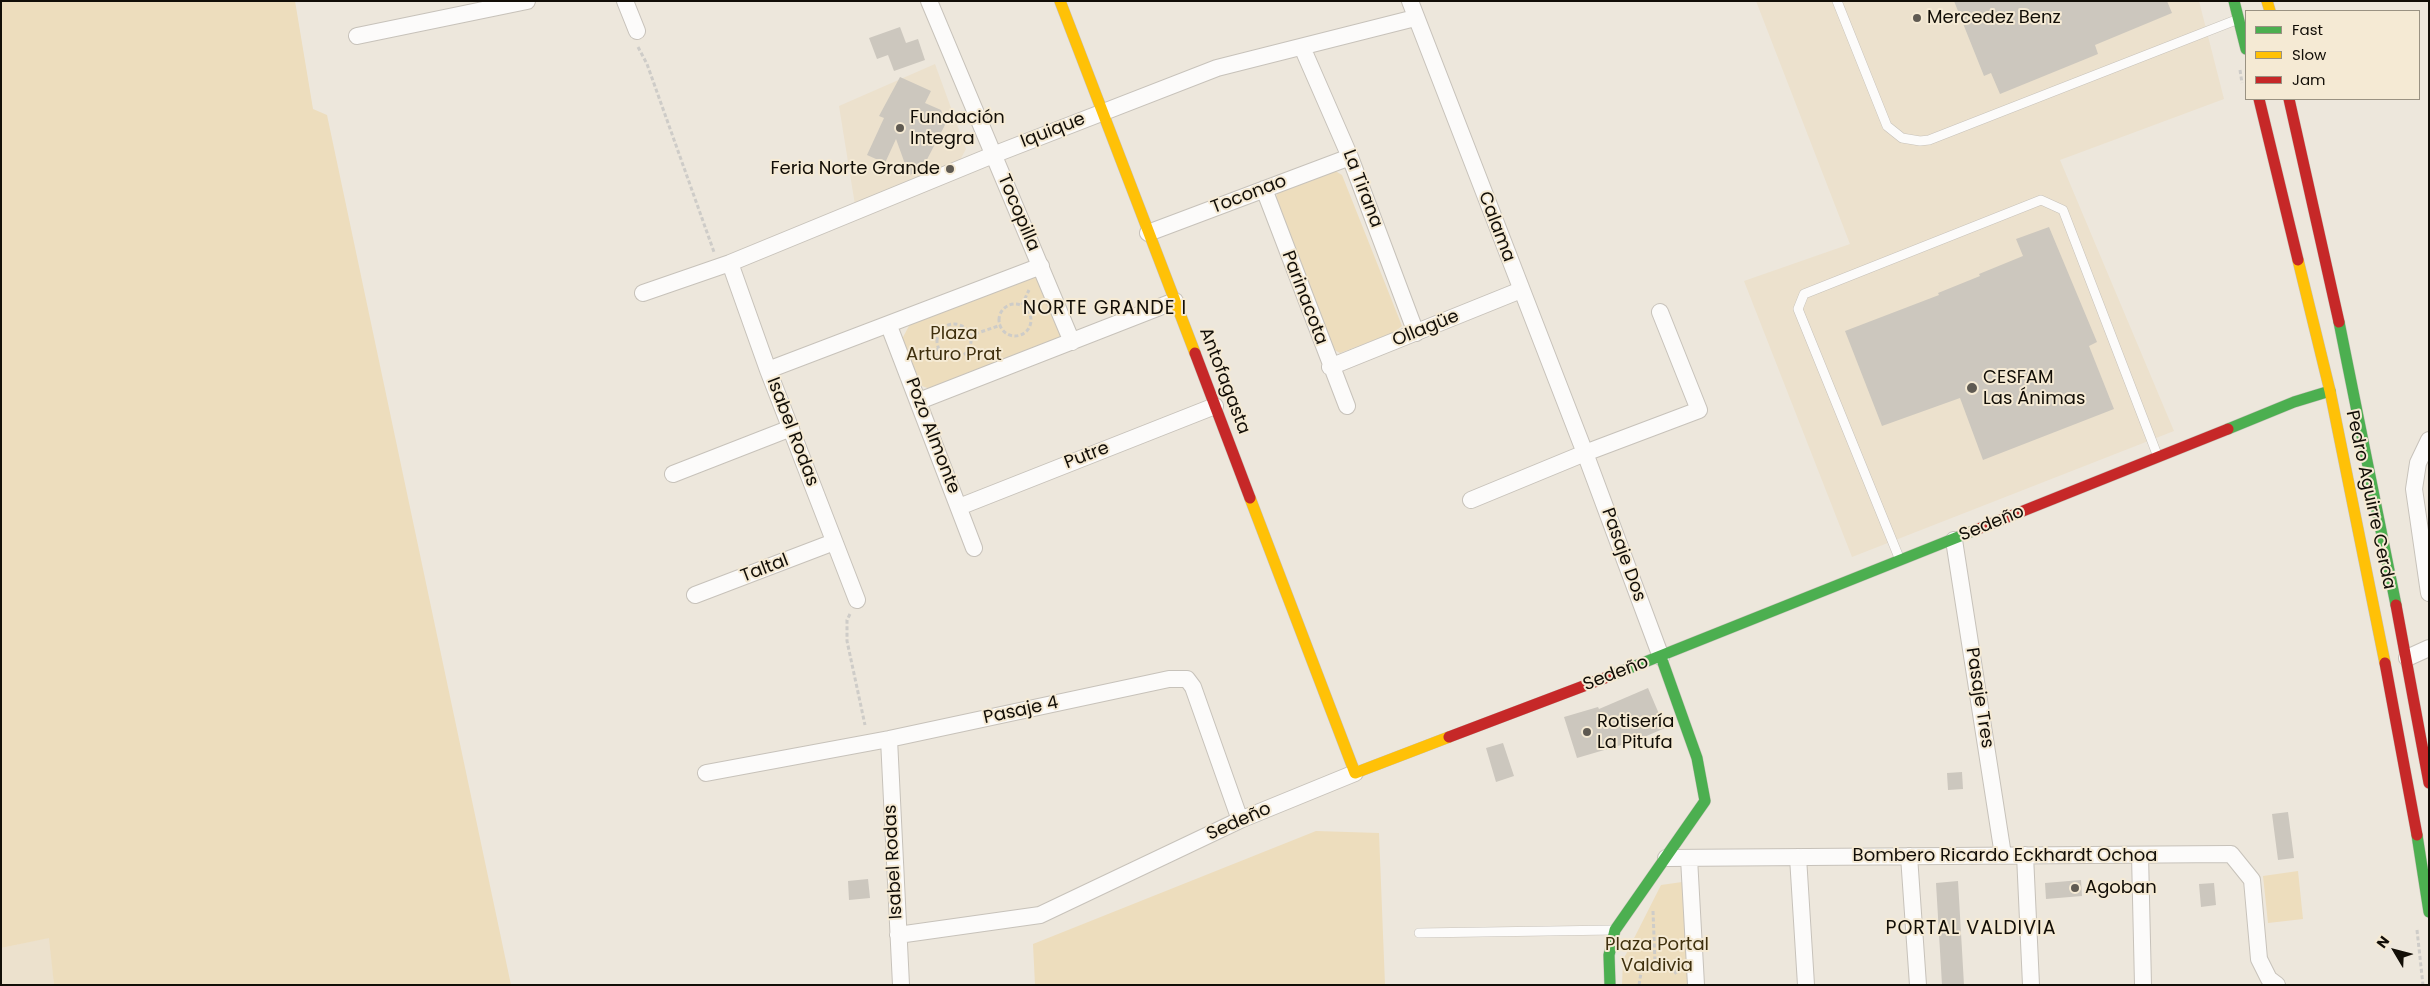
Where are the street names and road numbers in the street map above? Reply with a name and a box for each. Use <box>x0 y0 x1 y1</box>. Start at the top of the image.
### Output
street label: Iquique <box>1018 109 1088 153</box>
street label: La Tirana <box>1337 147 1387 231</box>
street label: Tocopilla <box>992 171 1044 255</box>
street label: Toconao <box>1208 171 1290 219</box>
street label: Calama <box>1473 189 1519 265</box>
street label: Parinacota <box>1276 248 1332 348</box>
street label: Ollagüe <box>1389 306 1463 352</box>
street label: Antofagasta <box>1194 325 1254 437</box>
street label: Isabel Rodas <box>761 375 823 489</box>
street label: Pozo Almonte <box>900 375 964 497</box>
street label: Pedro Aguirre Cerda <box>2340 408 2400 592</box>
street label: Putre <box>1061 438 1113 474</box>
street label: Sedeño <box>1956 501 2028 547</box>
street label: Pasaje Dos <box>1596 505 1650 605</box>
street label: Taltal <box>738 550 792 588</box>
street label: Pasaje Tres <box>1960 646 1998 750</box>
street label: Sedeño <box>1580 652 1652 696</box>
street label: Pasaje 4 <box>982 693 1060 729</box>
street label: Sedeño <box>1204 798 1274 846</box>
street label: Isabel Rodas <box>880 804 908 920</box>
street label: Bombero Ricardo Eckhardt Ochoa <box>1853 845 2157 867</box>

